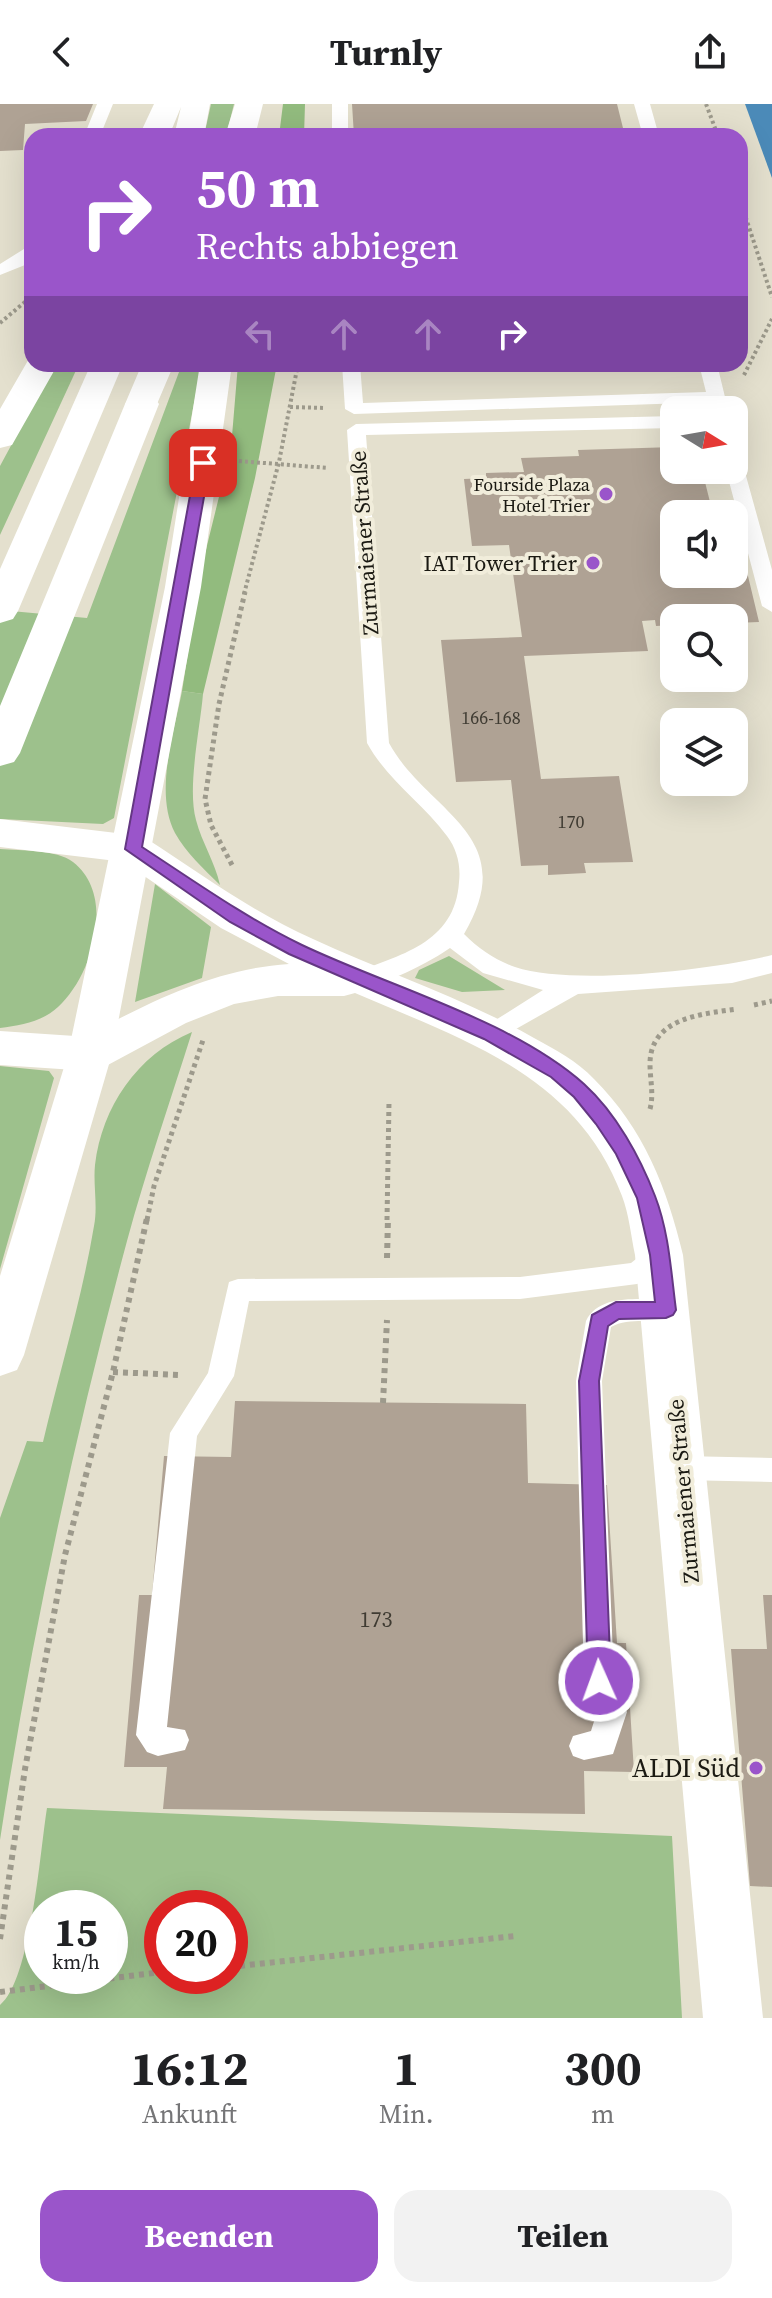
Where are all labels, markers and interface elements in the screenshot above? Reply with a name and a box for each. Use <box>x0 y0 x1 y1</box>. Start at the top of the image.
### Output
text: Turnly <box>330 28 442 77</box>
icon: back <box>40 30 84 74</box>
icon: share <box>688 30 732 74</box>
text: 50 m <box>196 149 319 226</box>
icon: right <box>64 160 168 264</box>
text: Rechts abbiegen <box>196 222 459 271</box>
icon: left <box>238 312 282 356</box>
icon: ahead <box>322 312 366 356</box>
icon: ahead <box>406 312 450 356</box>
icon: right <box>490 312 534 356</box>
north arrow <box>660 396 748 484</box>
map controls <box>660 396 748 796</box>
pin <box>169 429 237 497</box>
icon: arrive <box>181 441 225 485</box>
street label: Zurmaiener Straße <box>343 450 385 636</box>
place label: Fourside Plaza Hotel Trier <box>474 472 591 518</box>
marker: Fourside Plaza Hotel Trier <box>597 485 615 503</box>
button: sound <box>660 500 748 588</box>
place label: IAT Tower Trier <box>424 548 578 578</box>
marker: IAT Tower Trier <box>584 554 602 572</box>
button: search <box>660 604 748 692</box>
house number: 166-168 <box>461 705 521 730</box>
button: layers <box>660 708 748 796</box>
house number: 170 <box>558 809 585 834</box>
street label: Zurmaiener Straße <box>660 1398 706 1584</box>
house number: 173 <box>359 1604 393 1634</box>
position arrow <box>557 1639 641 1723</box>
place label: ALDI Süd <box>632 1750 740 1786</box>
marker: ALDI Süd <box>747 1759 765 1777</box>
speed limit sign: 20 <box>144 1890 248 1994</box>
text: 15 <box>54 1905 98 1959</box>
text: km/h <box>52 1948 100 1976</box>
text: 16:12 <box>130 2035 249 2101</box>
text: 1 <box>393 2035 419 2101</box>
text: 300 <box>564 2035 642 2101</box>
text: Ankunft <box>142 2096 237 2132</box>
text: Min. <box>379 2096 434 2132</box>
text: m <box>591 2096 615 2132</box>
button: Beenden <box>40 2190 378 2282</box>
button: Teilen <box>394 2190 732 2282</box>

